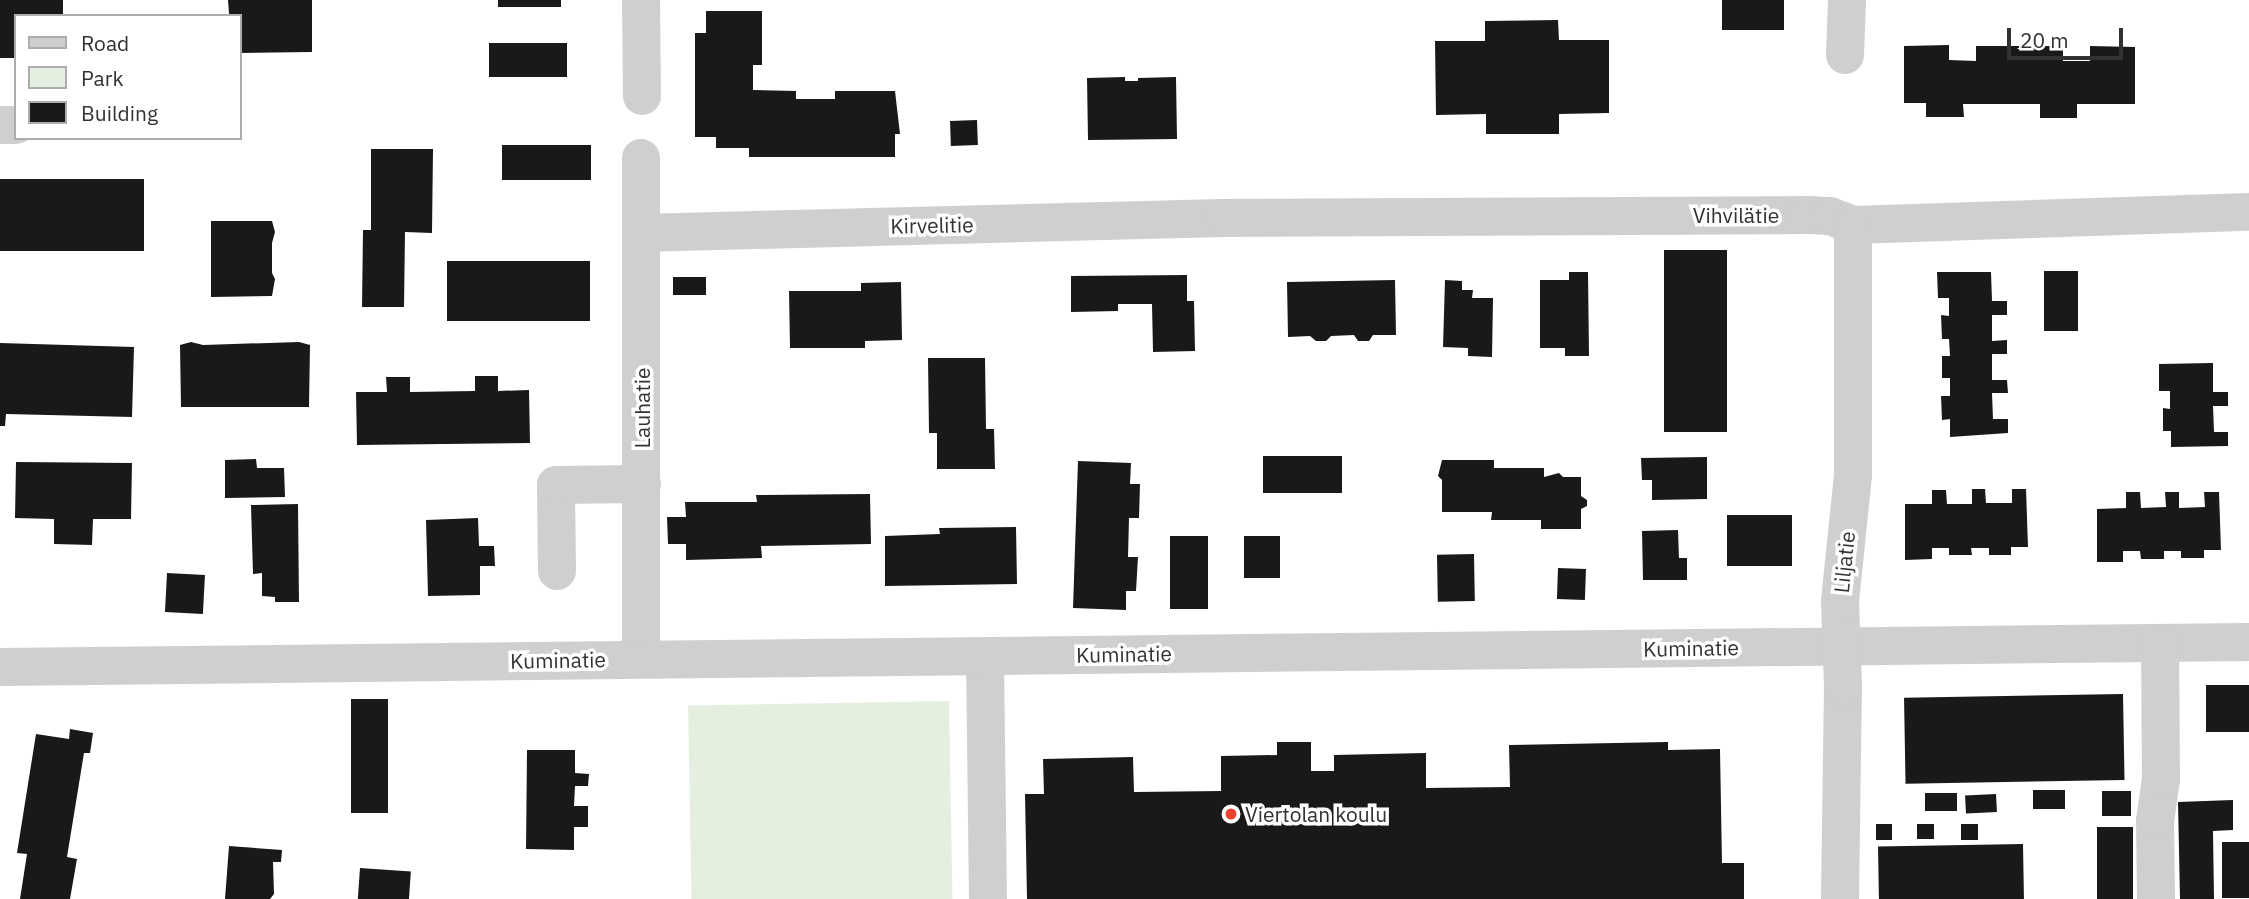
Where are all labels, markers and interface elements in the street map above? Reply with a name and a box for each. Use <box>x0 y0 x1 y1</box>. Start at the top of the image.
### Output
legend <box>14 14 242 140</box>
scale bar <box>2011 14 2126 58</box>
text: 20 m <box>2020 26 2069 54</box>
text: Road <box>81 29 129 57</box>
text: Park <box>81 64 124 92</box>
text: Building <box>81 99 158 127</box>
street label: Vihvilätie <box>1693 202 1779 228</box>
street label: Kirvelitie <box>890 212 974 238</box>
street label: Lauhatie <box>629 368 655 448</box>
street label: Liljatie <box>1828 530 1860 594</box>
street label: Kuminatie <box>1643 635 1739 661</box>
street label: Kuminatie <box>1076 641 1172 667</box>
street label: Kuminatie <box>510 647 606 673</box>
place label: Viertolan koulu <box>1245 801 1387 827</box>
marker: Viertolan koulu <box>1223 806 1239 822</box>

